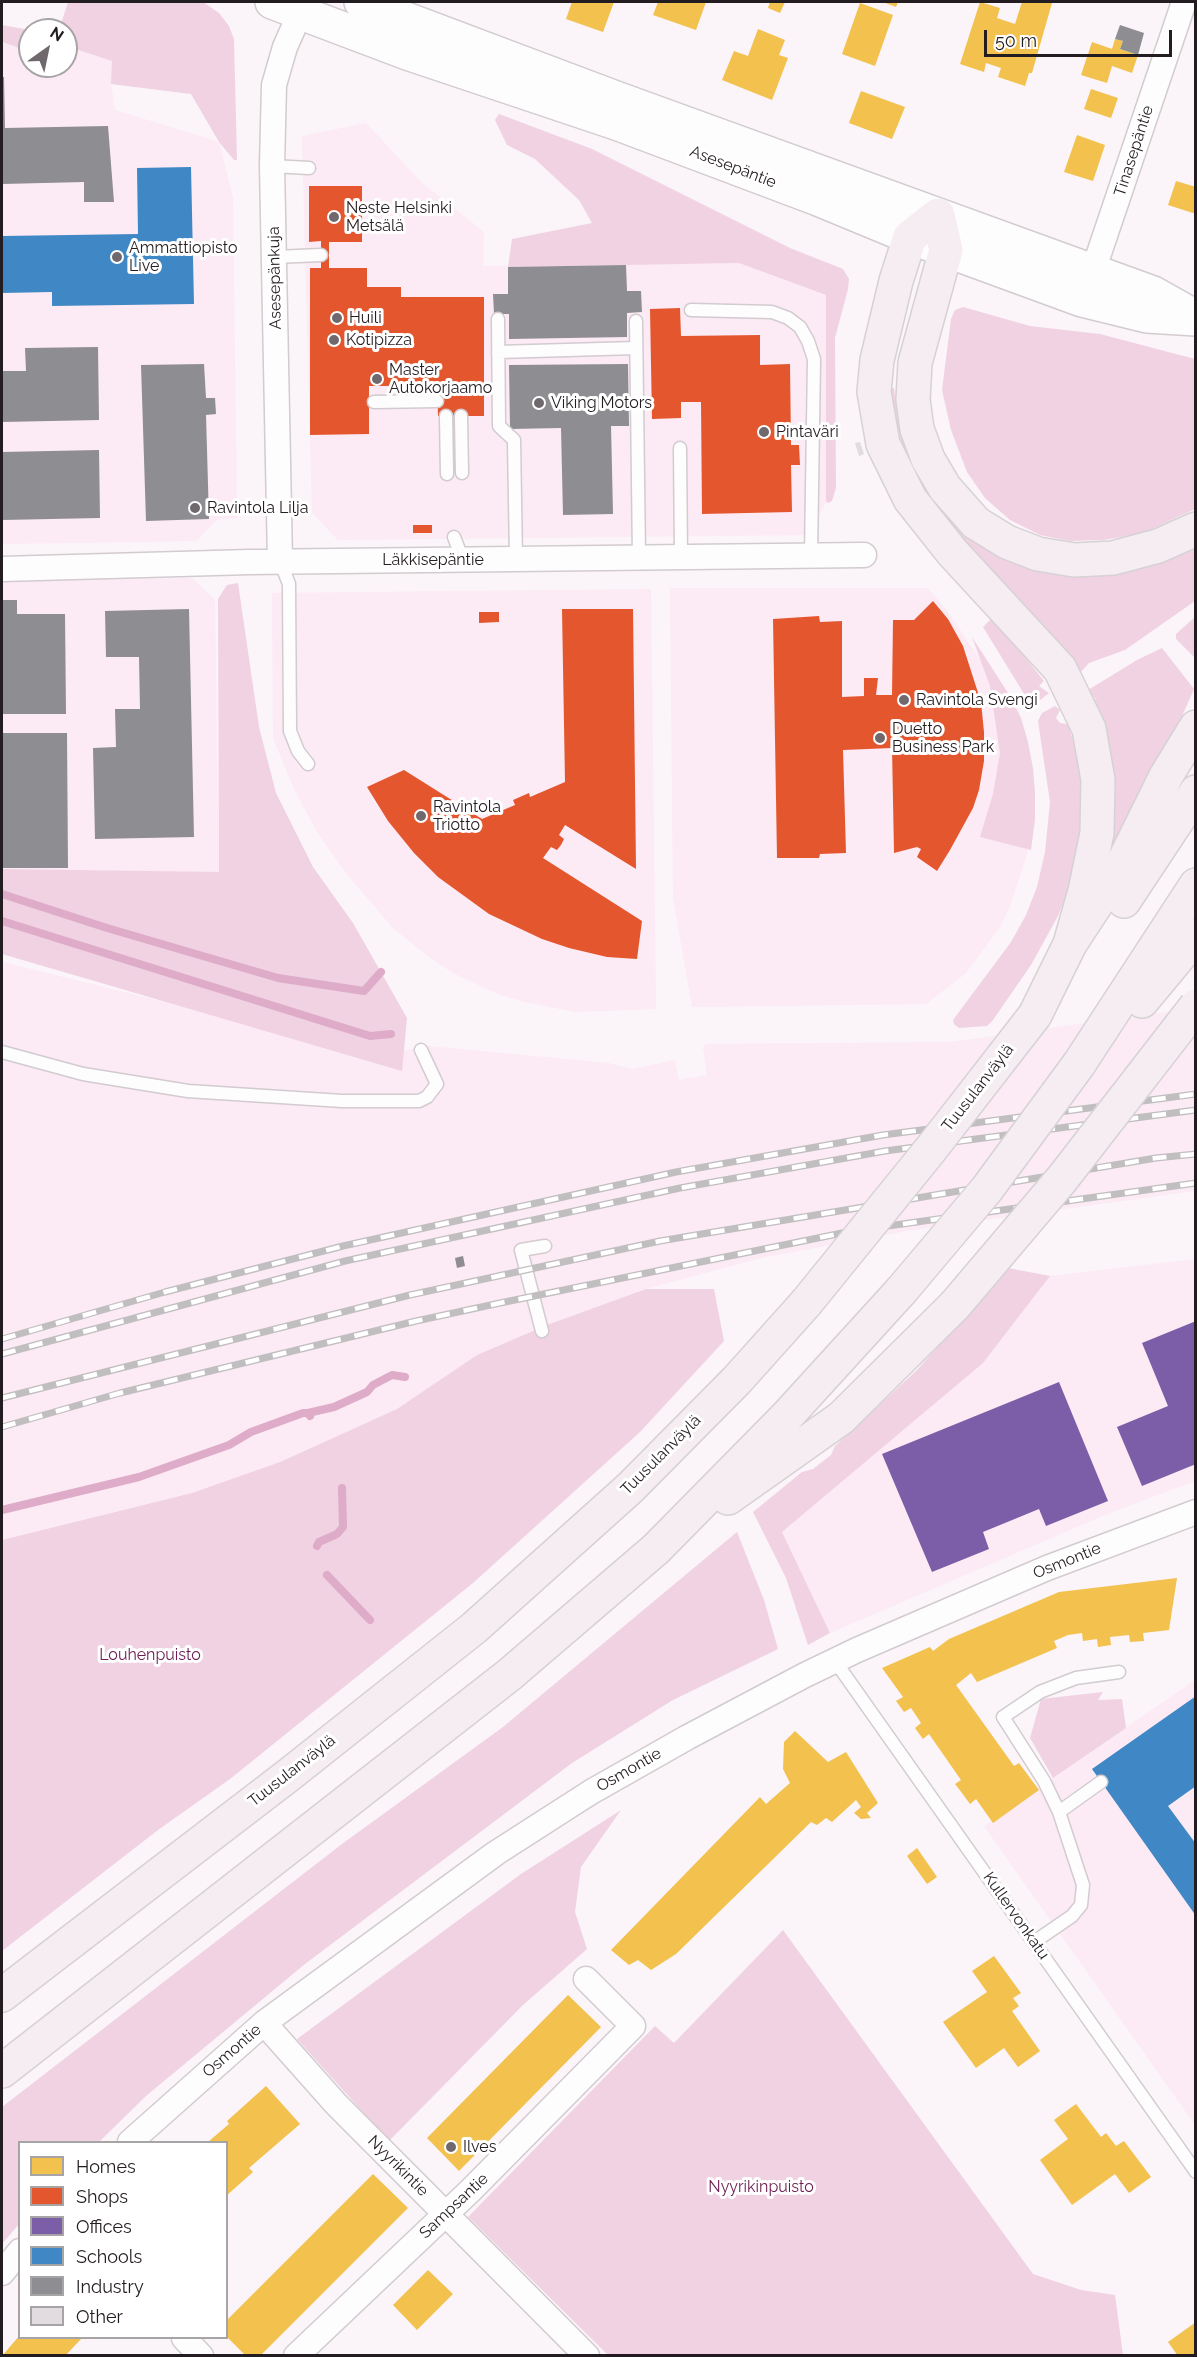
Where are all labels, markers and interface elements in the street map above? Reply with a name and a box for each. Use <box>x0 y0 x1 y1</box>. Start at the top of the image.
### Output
north arrow <box>18 18 78 78</box>
scale bar <box>987 18 1174 56</box>
text: N <box>47 23 67 45</box>
text: 50 m <box>995 30 1037 51</box>
street label: Tinasepäntie <box>1110 103 1158 199</box>
street label: Asesepäntie <box>687 142 779 192</box>
place label: Neste Helsinki Metsälä <box>346 198 452 236</box>
marker: Neste Helsinki Metsälä <box>327 210 341 224</box>
street label: Asesepänkuja <box>265 226 285 330</box>
place label: Ammattiopisto Live <box>129 238 237 276</box>
marker: Ammattiopisto Live <box>110 250 124 264</box>
place label: Huili <box>349 308 382 328</box>
marker: Huili <box>330 311 344 325</box>
place label: Kotipizza <box>346 330 412 350</box>
marker: Kotipizza <box>327 333 341 347</box>
place label: Master Autokorjaamo <box>389 360 492 398</box>
marker: Master Autokorjaamo <box>370 372 384 386</box>
place label: Viking Motors <box>551 393 652 413</box>
marker: Viking Motors <box>532 396 546 410</box>
place label: Pintaväri <box>776 422 839 442</box>
marker: Pintaväri <box>757 425 771 439</box>
place label: Ravintola Lilja <box>207 498 308 518</box>
marker: Ravintola Lilja <box>188 501 202 515</box>
street label: Läkkisepäntie <box>382 550 484 570</box>
place label: Ravintola Svengi <box>916 690 1038 710</box>
marker: Ravintola Svengi <box>897 693 911 707</box>
place label: Duetto Business Park <box>892 719 994 757</box>
marker: Duetto Business Park <box>873 731 887 745</box>
place label: Ravintola Triotto <box>433 797 501 835</box>
marker: Ravintola Triotto <box>414 809 428 823</box>
street label: Tuusulanväylä <box>938 1041 1018 1135</box>
street label: Tuusulanväylä <box>617 1411 705 1499</box>
street label: Osmontie <box>1030 1539 1104 1583</box>
park label: Louhenpuisto <box>99 1645 201 1665</box>
street label: Tuusulanväylä <box>245 1731 339 1811</box>
street label: Osmontie <box>593 1744 665 1796</box>
street label: Kullervonkatu <box>979 1869 1053 1963</box>
street label: Osmontie <box>199 2020 265 2082</box>
street label: Nyyrikintie <box>364 2132 432 2200</box>
place label: Ilves <box>463 2137 496 2157</box>
marker: Ilves <box>444 2140 458 2154</box>
legend <box>18 2141 228 2339</box>
text: Homes <box>76 2156 136 2177</box>
street label: Sampsantie <box>416 2169 492 2243</box>
park label: Nyyrikinpuisto <box>708 2177 814 2197</box>
text: Shops <box>76 2186 128 2207</box>
text: Offices <box>76 2216 132 2237</box>
text: Schools <box>76 2246 142 2267</box>
text: Industry <box>76 2276 144 2297</box>
text: Other <box>76 2306 123 2327</box>

